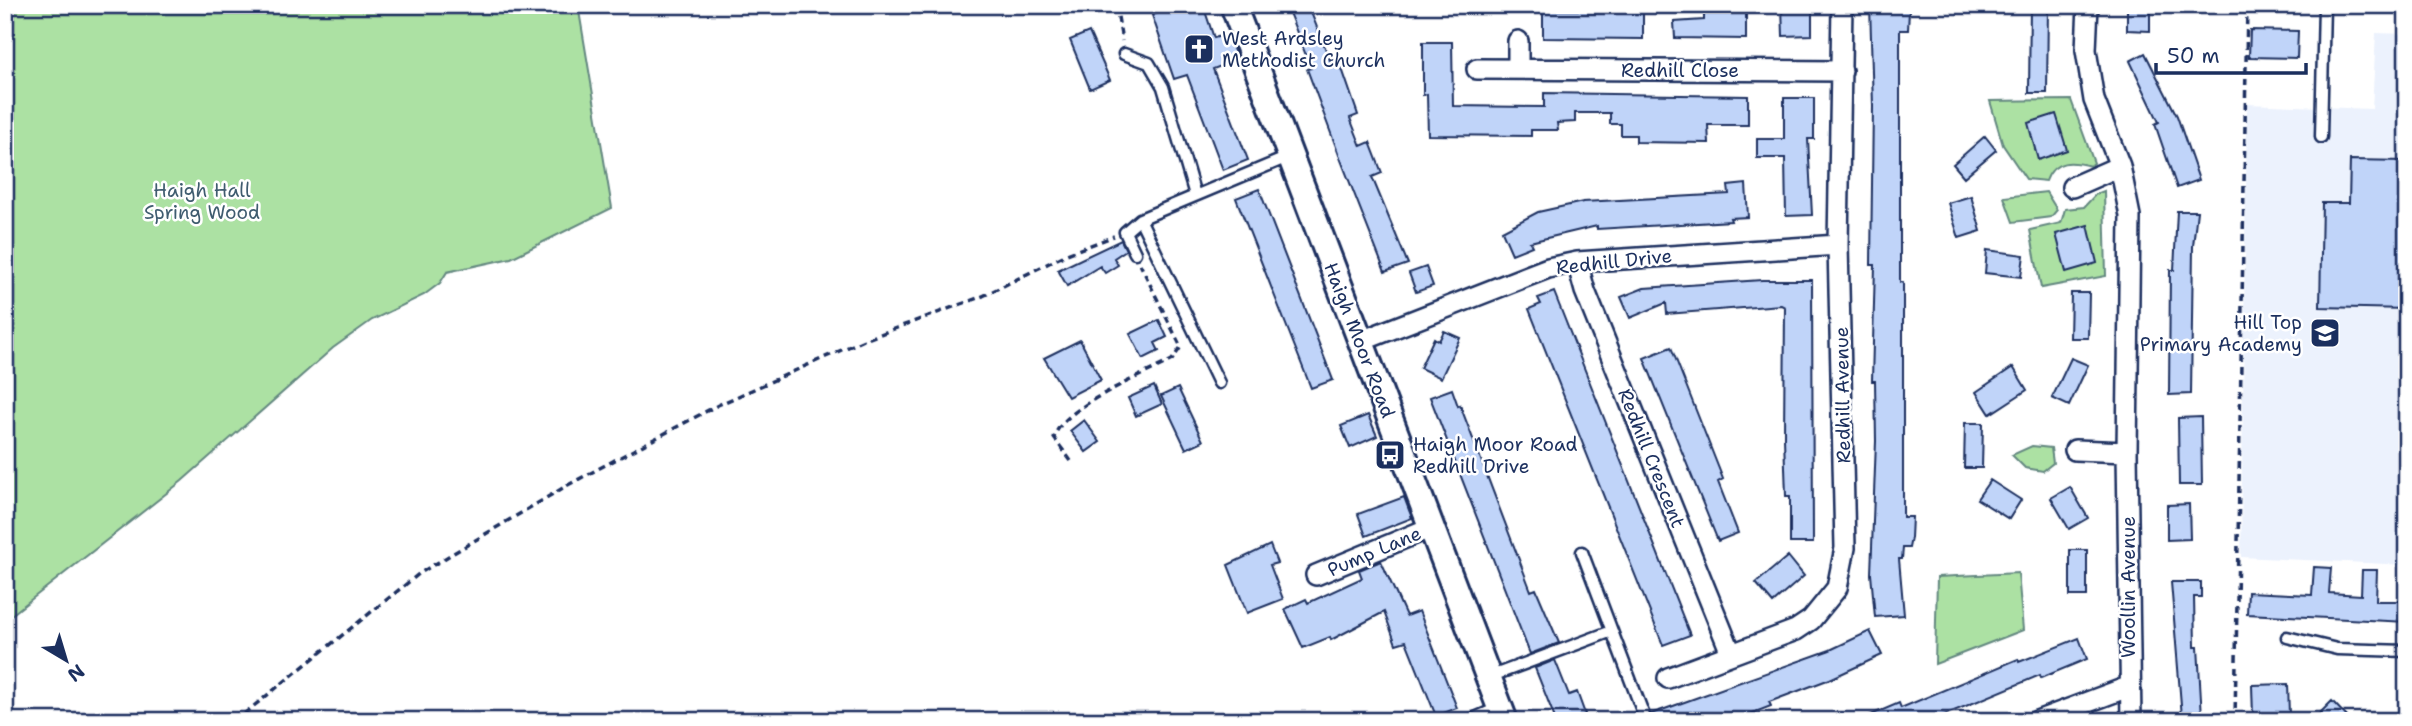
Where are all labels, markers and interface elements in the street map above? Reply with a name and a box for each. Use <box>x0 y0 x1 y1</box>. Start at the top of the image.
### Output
place label: West Ardsley Methodist Church <box>1222 26 1385 73</box>
church icon: West Ardsley Methodist Church <box>1182 32 1216 66</box>
scale bar <box>2156 32 2307 76</box>
text: 50 m <box>2167 42 2220 70</box>
street label: Redhill Close <box>1621 58 1739 83</box>
park label: Haigh Hall Spring Wood <box>144 178 260 225</box>
street label: Redhill Drive <box>1555 243 1673 280</box>
street label: Haigh Moor Road <box>1318 259 1401 422</box>
place label: Hill Top Primary Academy <box>2140 310 2302 357</box>
school or university icon: Hill Top Primary Academy <box>2308 316 2342 350</box>
street label: Redhill Avenue <box>1829 326 1856 464</box>
street label: Redhill Crescent <box>1612 385 1691 531</box>
place label: Haigh Moor Road Redhill Drive <box>1413 432 1578 479</box>
bus stop icon: Haigh Moor Road Redhill Drive <box>1373 438 1407 472</box>
street label: Woollin Avenue <box>2116 516 2141 658</box>
street label: Pump Lane <box>1324 521 1425 582</box>
north arrow <box>32 624 102 694</box>
text: N <box>63 659 90 687</box>

